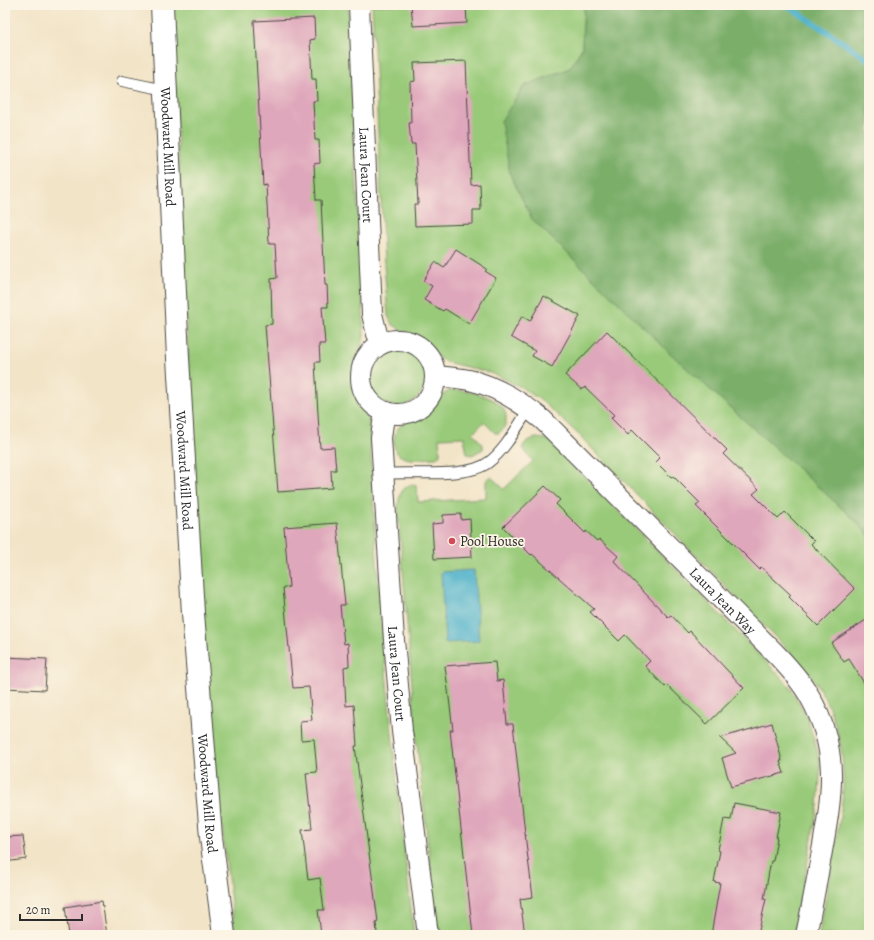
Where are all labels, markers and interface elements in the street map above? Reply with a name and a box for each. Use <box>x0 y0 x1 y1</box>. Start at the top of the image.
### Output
street label: Woodward Mill Road <box>156 86 181 208</box>
street label: Laura Jean Court <box>355 126 378 224</box>
street label: Woodward Mill Road <box>172 409 198 531</box>
place label: Pool House <box>460 532 524 551</box>
marker: Pool House <box>447 536 457 546</box>
street label: Laura Jean Way <box>685 563 761 639</box>
street label: Laura Jean Court <box>384 625 411 723</box>
street label: Woodward Mill Road <box>193 732 223 855</box>
scale bar <box>20 896 82 922</box>
text: 20 m <box>26 902 50 918</box>

